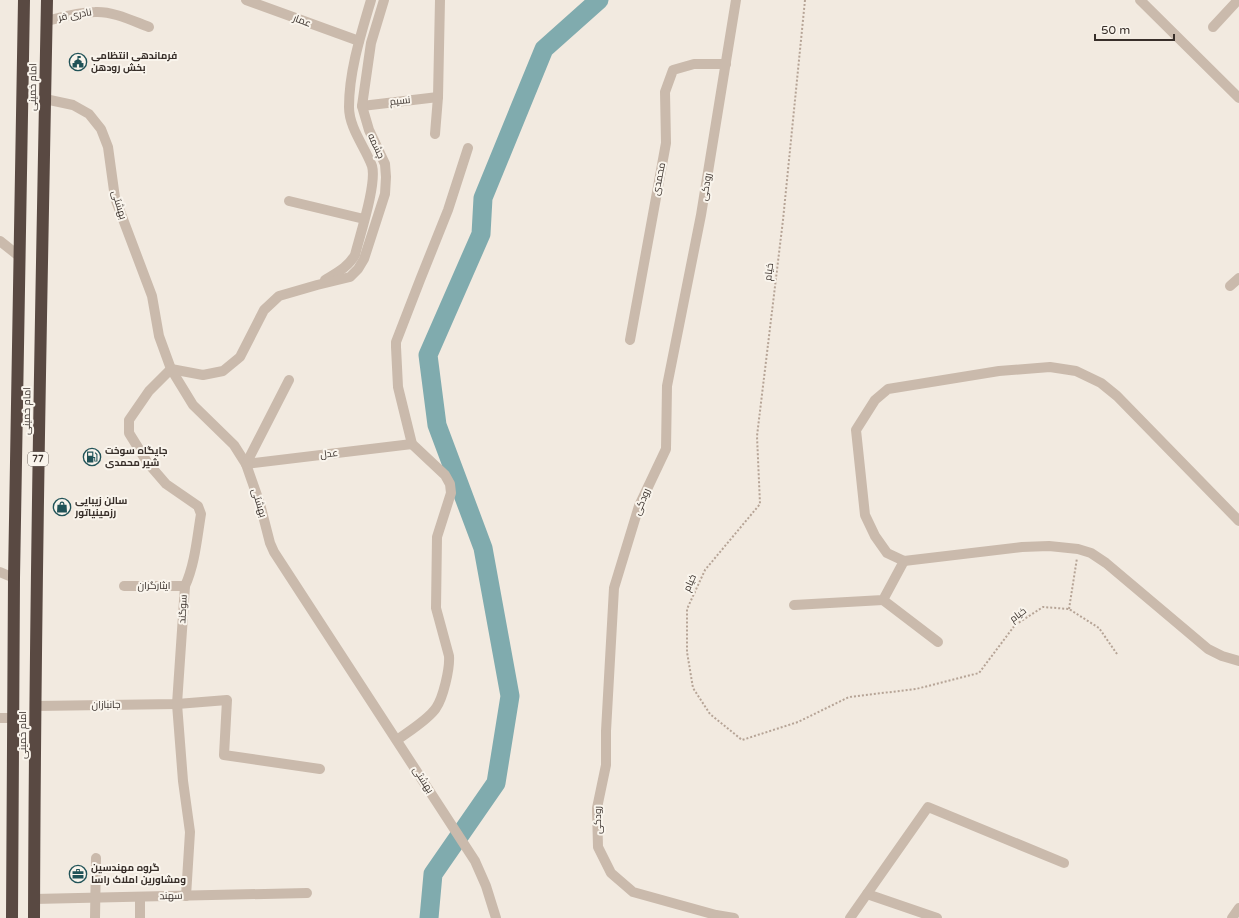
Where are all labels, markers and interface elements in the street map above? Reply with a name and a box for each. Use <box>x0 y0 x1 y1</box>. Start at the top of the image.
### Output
street label: نادری فر <box>56 6 93 24</box>
street label: عمار <box>290 12 313 30</box>
scale bar <box>1095 16 1174 42</box>
text: 50 m <box>1101 23 1130 37</box>
place label: فرماندهی انتظامی بخش رودهن <box>91 50 177 74</box>
public building icon: فرماندهی انتظامی بخش رودهن <box>68 52 88 72</box>
street label: امام خمینی <box>27 63 40 111</box>
street label: نسیم <box>389 94 411 109</box>
street label: چشمه <box>365 131 387 161</box>
street label: محمدی <box>650 161 668 197</box>
street label: رودکی <box>698 172 714 202</box>
street label: بهشتی <box>109 189 129 221</box>
street label: خیام <box>762 262 777 282</box>
street label: امام خمینی <box>21 387 34 435</box>
place label: جایگاه سوخت شیر محمدی <box>105 445 168 469</box>
fuel station icon: جایگاه سوخت شیر محمدی <box>82 447 102 467</box>
street label: عدل <box>319 447 339 461</box>
road number: 77 <box>28 452 48 466</box>
street label: بهشتی <box>249 487 269 519</box>
street label: رودکی <box>631 487 653 517</box>
place label: سالن زیبایی رزمینیاتور <box>74 495 127 519</box>
shop icon: سالن زیبایی رزمینیاتور <box>52 497 72 517</box>
street label: خیام <box>681 572 700 594</box>
street label: ایثارگران <box>138 580 170 592</box>
street label: سوگند <box>176 594 190 624</box>
street label: خیام <box>1007 605 1029 626</box>
street label: جانبازان <box>91 699 121 711</box>
street label: امام خمینی <box>17 711 30 759</box>
street label: بهشتی <box>410 764 436 796</box>
street label: رودکی <box>592 806 604 834</box>
place label: گروه مهندسین ومشاورین املاک راسا <box>91 862 186 886</box>
office icon: گروه مهندسین ومشاورین املاک راسا <box>68 864 88 884</box>
street label: سهند <box>159 890 183 902</box>

